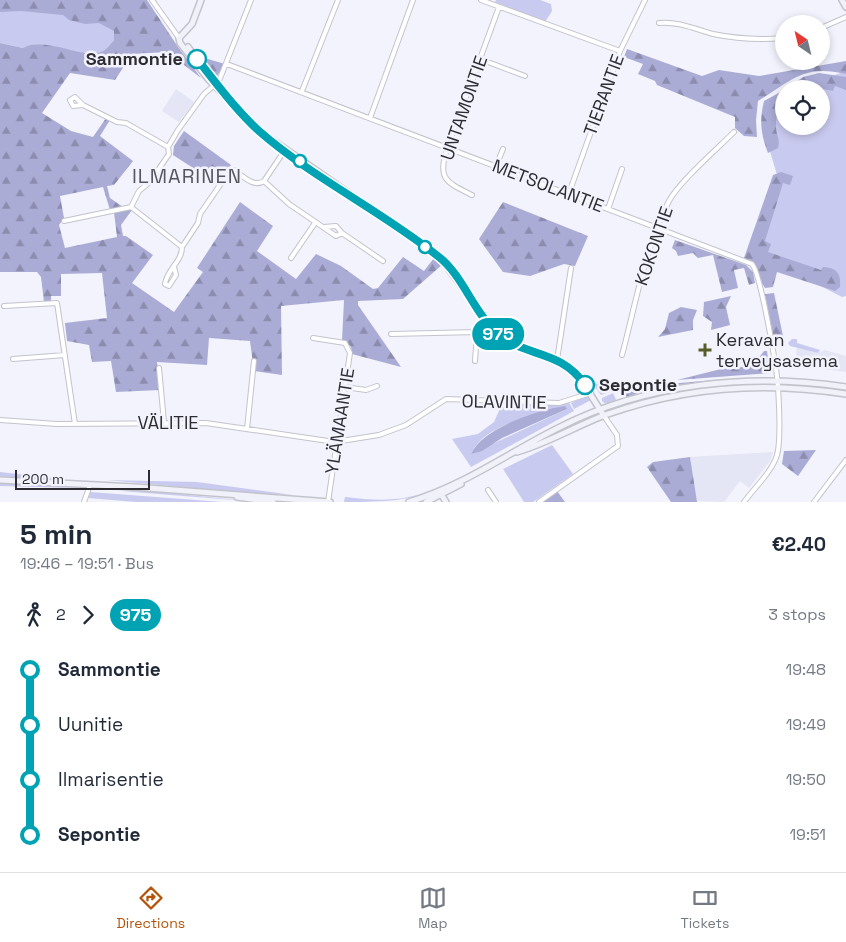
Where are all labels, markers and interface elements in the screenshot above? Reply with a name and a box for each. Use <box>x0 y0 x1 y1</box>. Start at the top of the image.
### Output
north arrow <box>775 15 830 70</box>
map controls <box>775 15 830 135</box>
place label: Sammontie <box>86 47 183 70</box>
marker: Sammontie <box>187 49 207 69</box>
street label: TIERANTIE <box>578 51 629 139</box>
street label: UNTAMONTIE <box>435 52 492 163</box>
button: locate <box>775 80 830 135</box>
unlabelled marker <box>293 154 307 168</box>
street label: METSOLANTIE <box>489 154 607 217</box>
district label: ILMARINEN <box>132 163 242 189</box>
street label: KOKONTIE <box>629 203 678 288</box>
unlabelled marker <box>418 240 432 254</box>
line badge: 975 <box>469 318 527 350</box>
text: 975 <box>482 322 514 345</box>
place label: Keravan terveysasema <box>716 328 838 372</box>
marker: Keravan terveysasema <box>698 343 712 357</box>
street label: YLÄMAANTIE <box>320 366 359 476</box>
place label: Sepontie <box>599 373 677 396</box>
marker: Sepontie <box>575 375 595 395</box>
street label: OLAVINTIE <box>461 389 547 414</box>
street label: VÄLITIE <box>138 411 198 434</box>
scale bar <box>15 467 150 490</box>
text: 200 m <box>22 470 64 488</box>
text: 5 min <box>20 516 93 552</box>
text: €2.40 <box>772 532 826 557</box>
text: 19:46 – 19:51 · Bus <box>20 553 154 574</box>
icon: walk <box>20 601 48 629</box>
icon: forward <box>74 601 102 629</box>
text: 975 <box>120 603 151 626</box>
text: 2 <box>56 604 66 625</box>
text: 3 stops <box>768 604 826 625</box>
text: Sammontie <box>58 657 161 682</box>
text: 19:48 <box>786 659 826 680</box>
text: Uunitie <box>58 712 123 737</box>
text: 19:49 <box>786 714 826 735</box>
text: Ilmarisentie <box>58 767 164 792</box>
text: 19:50 <box>786 769 826 790</box>
text: Sepontie <box>58 822 140 847</box>
text: 19:51 <box>789 824 826 845</box>
tab: Directions <box>117 884 185 932</box>
tab: Map <box>418 884 447 932</box>
tab: Tickets <box>681 884 729 932</box>

